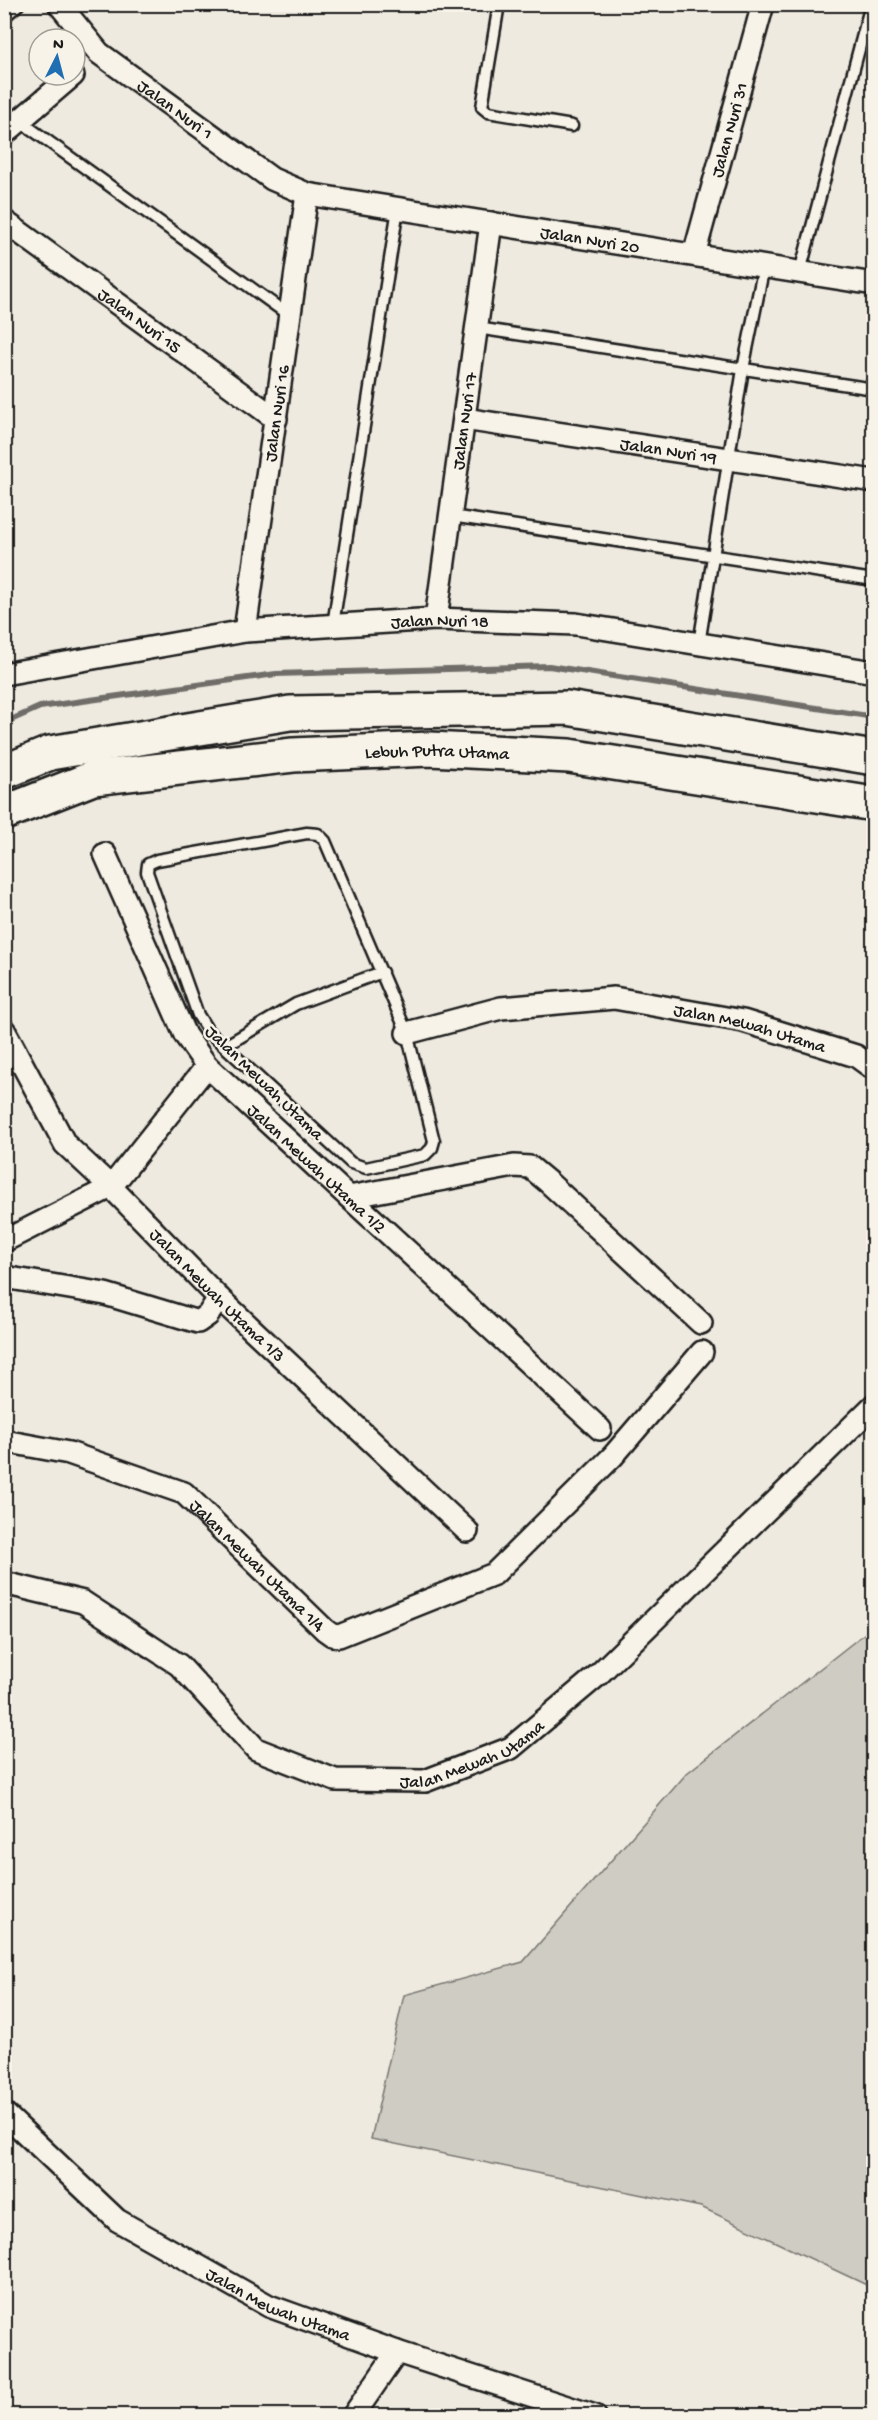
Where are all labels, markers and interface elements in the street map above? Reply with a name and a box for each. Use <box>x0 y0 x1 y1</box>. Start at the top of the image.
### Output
north arrow <box>27 27 87 87</box>
text: N <box>52 36 65 56</box>
street label: Jalan Nuri 1 <box>132 76 216 145</box>
street label: Jalan Nuri 31 <box>708 80 754 180</box>
street label: Jalan Nuri 20 <box>539 223 641 260</box>
street label: Jalan Nuri 15 <box>93 285 184 359</box>
street label: Jalan Nuri 16 <box>261 363 296 463</box>
street label: Jalan Nuri 17 <box>449 371 483 471</box>
street label: Jalan Nuri 19 <box>619 435 718 470</box>
street label: Jalan Nuri 18 <box>390 611 489 635</box>
street label: Lebuh Putra Utama <box>364 741 511 766</box>
street label: Jalan Mewah Utama <box>672 1001 829 1059</box>
street label: Jalan Mewah Utama <box>200 1022 328 1146</box>
street label: Jalan Mewah Utama 1/2 <box>242 1100 389 1239</box>
street label: Jalan Mewah Utama 1/3 <box>144 1225 288 1368</box>
street label: Jalan Mewah Utama 1/4 <box>184 1496 329 1638</box>
street label: Jalan Mewah Utama <box>400 1716 550 1794</box>
street label: Jalan Mewah Utama <box>201 2264 354 2348</box>

